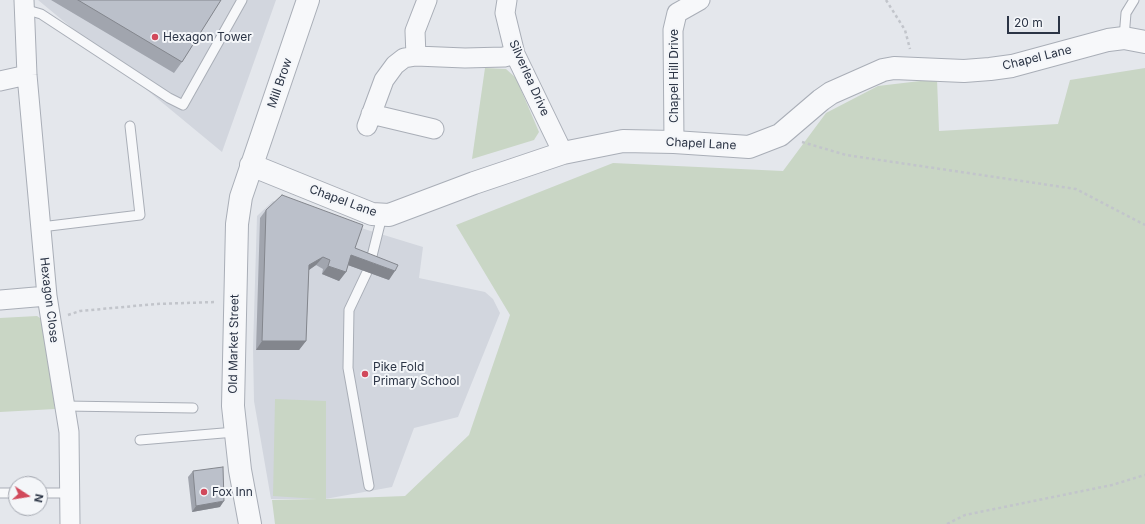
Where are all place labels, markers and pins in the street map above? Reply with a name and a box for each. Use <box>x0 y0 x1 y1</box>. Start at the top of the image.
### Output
place label: Hexagon Tower <box>163 30 252 44</box>
marker: Hexagon Tower <box>150 32 160 42</box>
place label: Pike Fold Primary School <box>373 360 459 388</box>
marker: Pike Fold Primary School <box>360 369 370 379</box>
place label: Fox Inn <box>212 485 253 499</box>
marker: Fox Inn <box>199 487 209 497</box>

